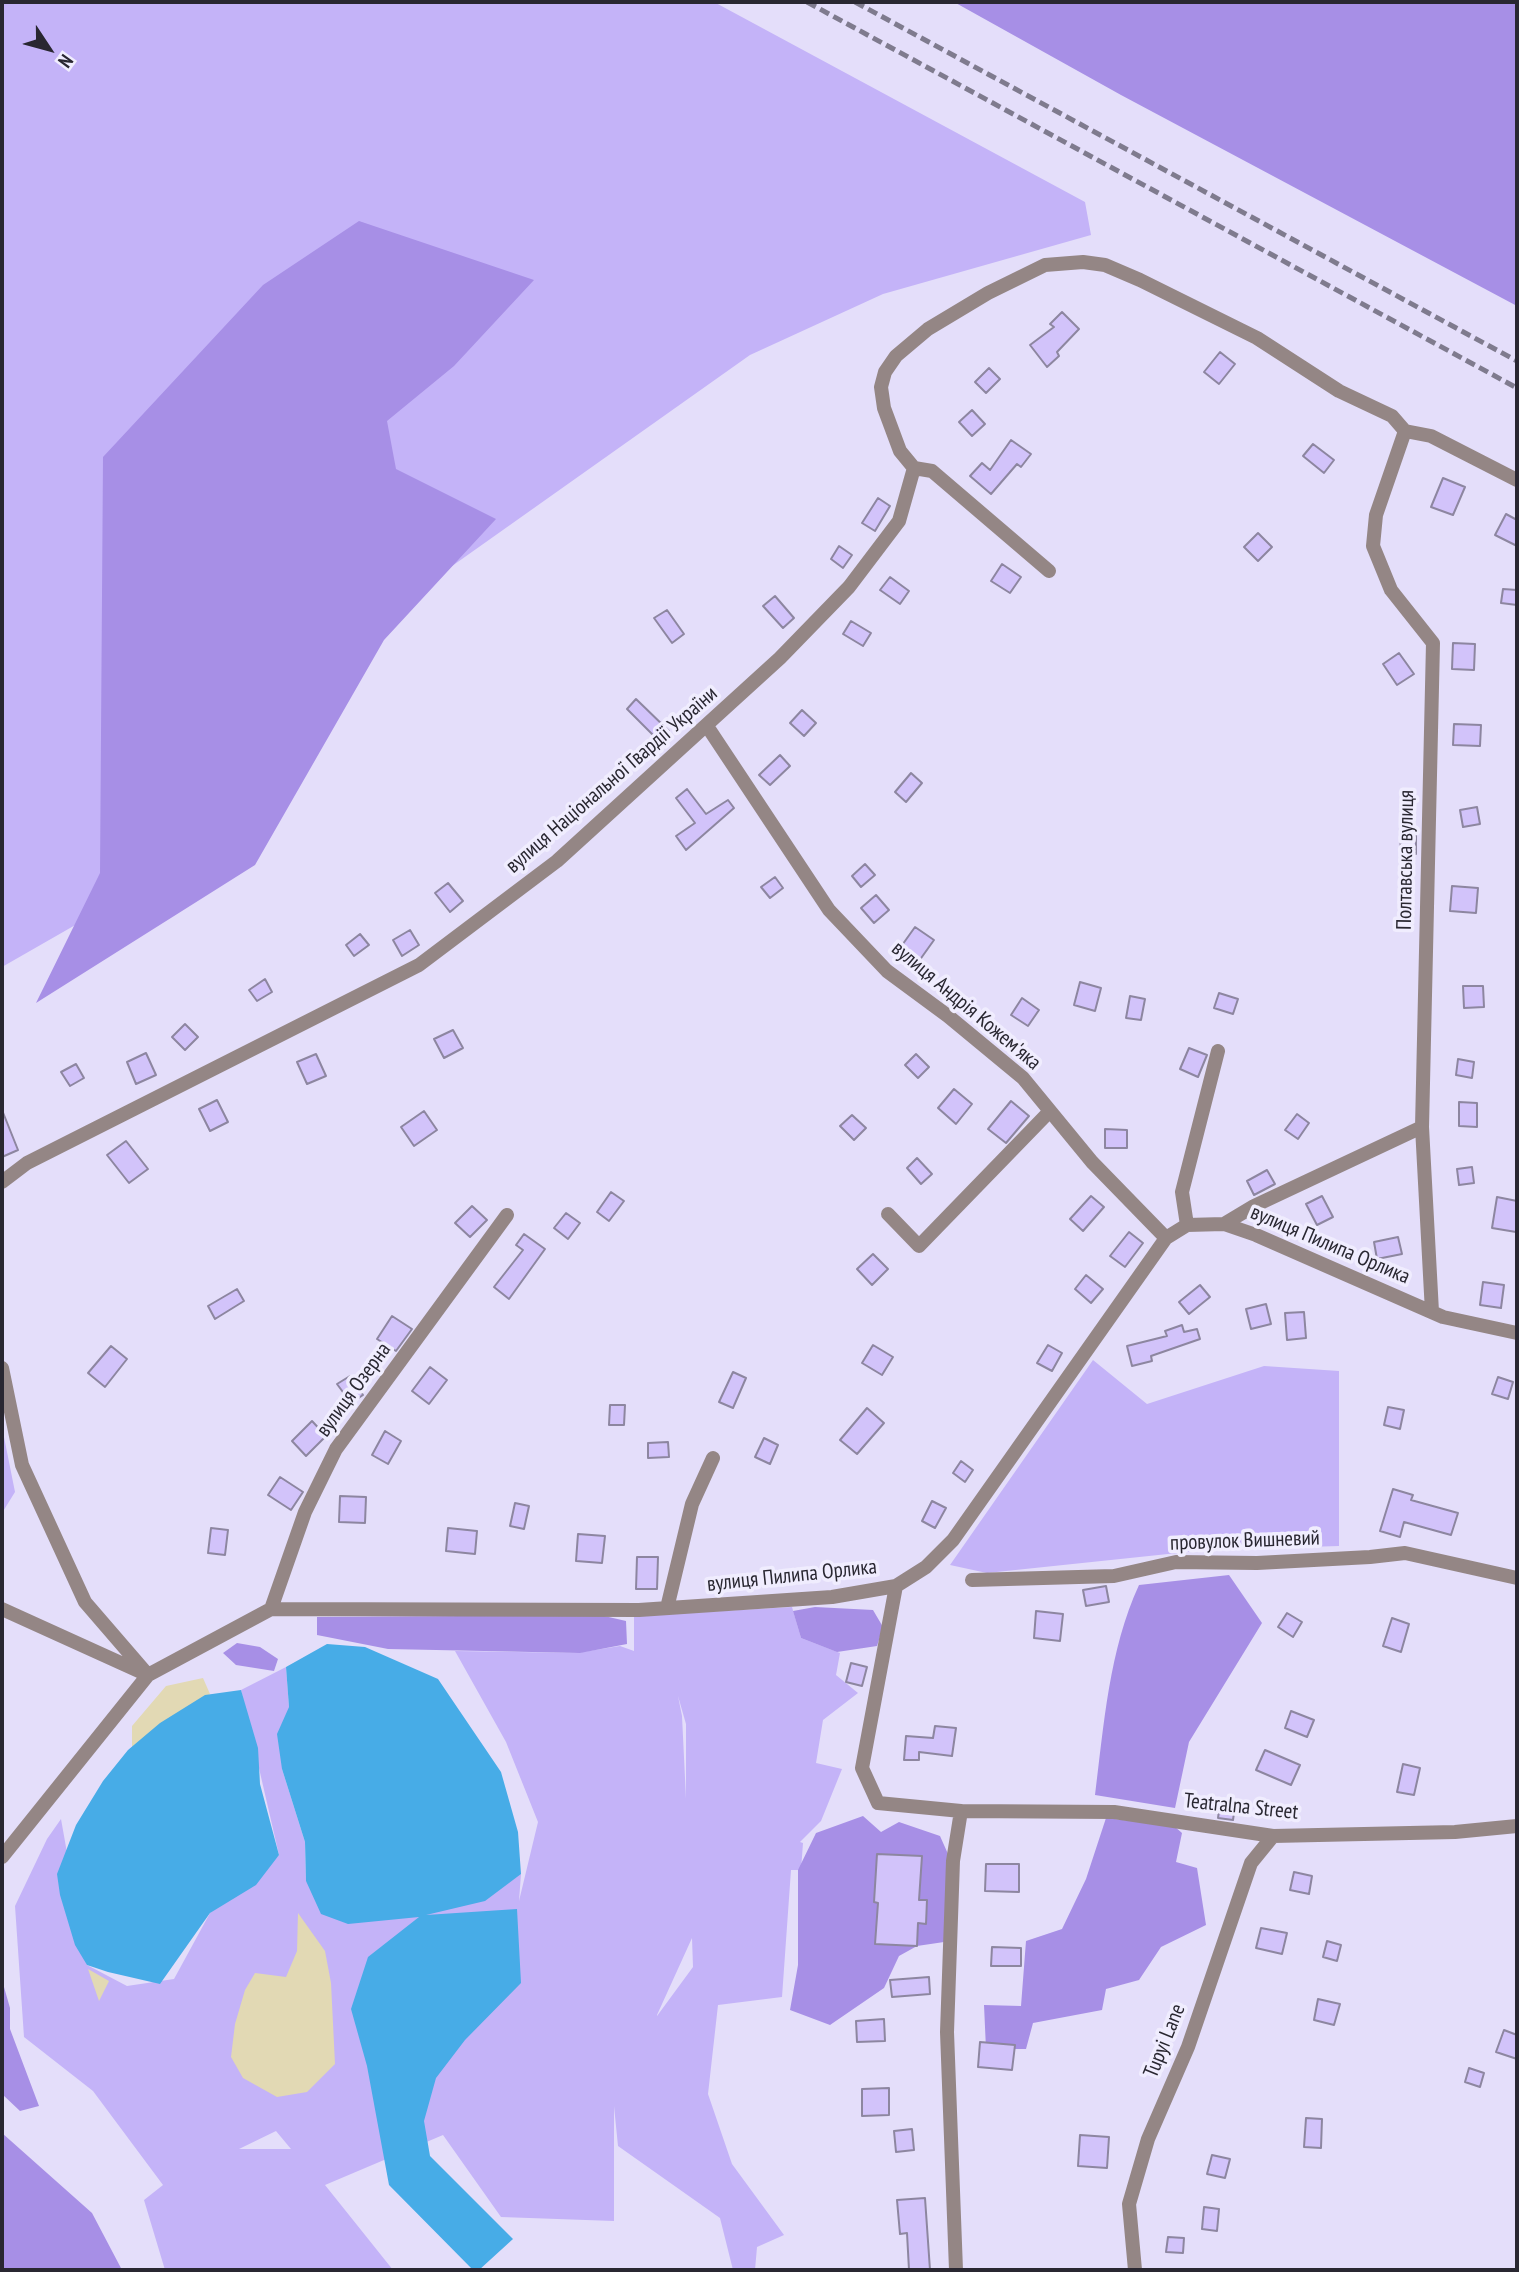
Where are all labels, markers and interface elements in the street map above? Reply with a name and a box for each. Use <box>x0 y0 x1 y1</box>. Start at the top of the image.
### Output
north arrow <box>14 14 84 84</box>
text: N <box>53 50 79 73</box>
street label: вулиця Національної Гвардії України <box>501 681 723 879</box>
street label: Полтавська вулиця <box>1392 790 1420 930</box>
street label: вулиця Андрія Кожем'яка <box>886 936 1046 1076</box>
street label: вулиця Пилипа Орлика <box>1247 1200 1413 1290</box>
street label: вулиця Озерна <box>311 1338 397 1442</box>
street label: провулок Вишневий <box>1170 1526 1320 1556</box>
street label: вулиця Пилипа Орлика <box>706 1555 878 1597</box>
street label: Teatralna Street <box>1183 1788 1299 1826</box>
street label: Tupyi Lane <box>1139 2000 1191 2082</box>

